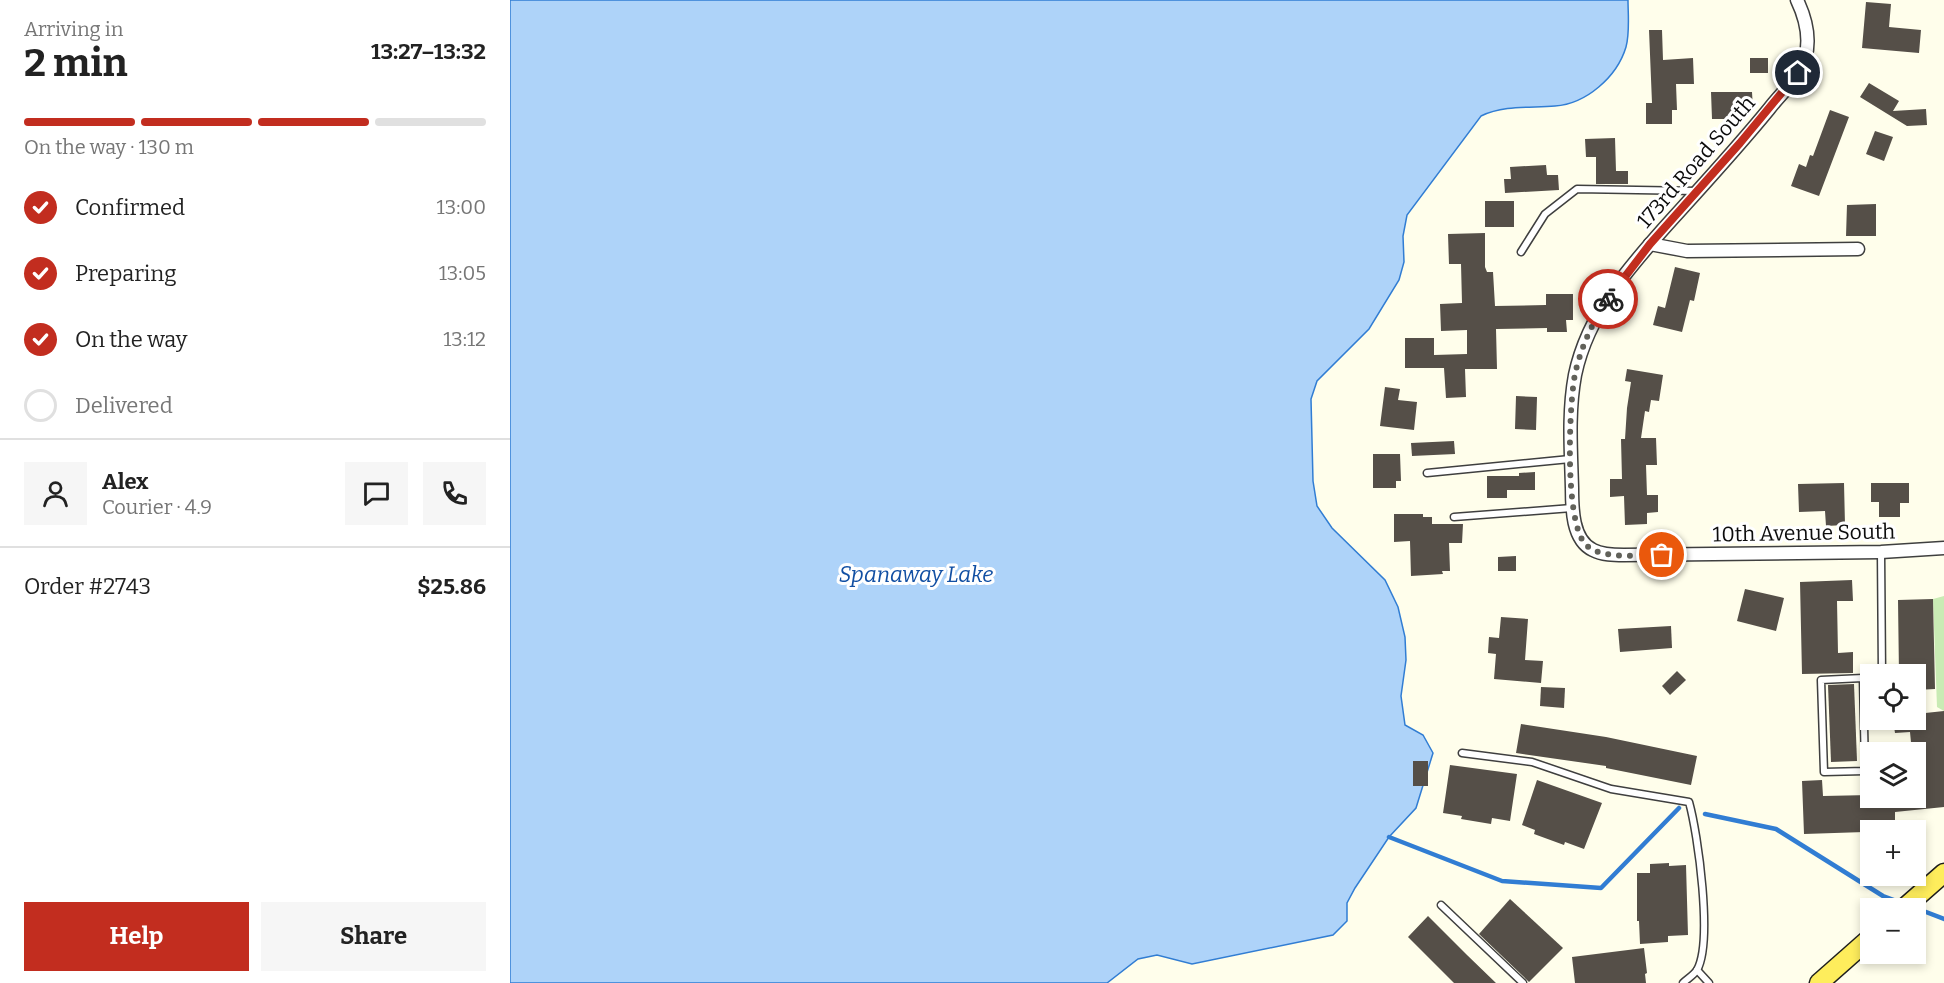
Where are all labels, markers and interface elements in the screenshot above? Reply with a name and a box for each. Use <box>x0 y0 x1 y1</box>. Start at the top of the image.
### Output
text: Arriving in <box>24 17 123 41</box>
text: 13:27–13:32 <box>371 38 486 65</box>
text: 2 min <box>24 40 128 86</box>
pin <box>1772 47 1823 98</box>
icon: home <box>1781 56 1814 89</box>
street label: 173rd Road South <box>1631 90 1761 234</box>
text: On the way · 130 m <box>24 135 194 159</box>
icon: check <box>24 191 57 224</box>
text: Confirmed <box>75 194 185 221</box>
text: 13:00 <box>437 195 486 219</box>
icon: check <box>24 257 57 290</box>
text: Preparing <box>75 260 177 287</box>
text: 13:05 <box>439 261 486 285</box>
courier <box>1578 269 1638 329</box>
icon: bike <box>1592 283 1625 316</box>
icon: check <box>24 323 57 356</box>
text: On the way <box>75 326 187 353</box>
text: 13:12 <box>443 327 486 351</box>
text: Delivered <box>75 392 173 419</box>
button: person <box>24 462 87 525</box>
button: chat <box>345 462 408 525</box>
button: phone <box>423 462 486 525</box>
text: Alex <box>102 468 148 495</box>
text: Courier · 4.9 <box>102 495 212 519</box>
street label: 10th Avenue South <box>1713 518 1895 548</box>
pin <box>1636 529 1687 580</box>
icon: bag <box>1645 538 1678 571</box>
water label: Spanaway Lake <box>839 561 993 588</box>
text: Order #2743 <box>24 573 151 600</box>
text: $25.86 <box>417 573 486 600</box>
map controls <box>1860 664 1926 964</box>
button: locate <box>1860 664 1926 730</box>
button: layers <box>1860 742 1926 808</box>
button: + <box>1860 820 1926 886</box>
button: − <box>1860 898 1926 964</box>
button: Help <box>24 902 249 971</box>
button: Share <box>261 902 486 971</box>

